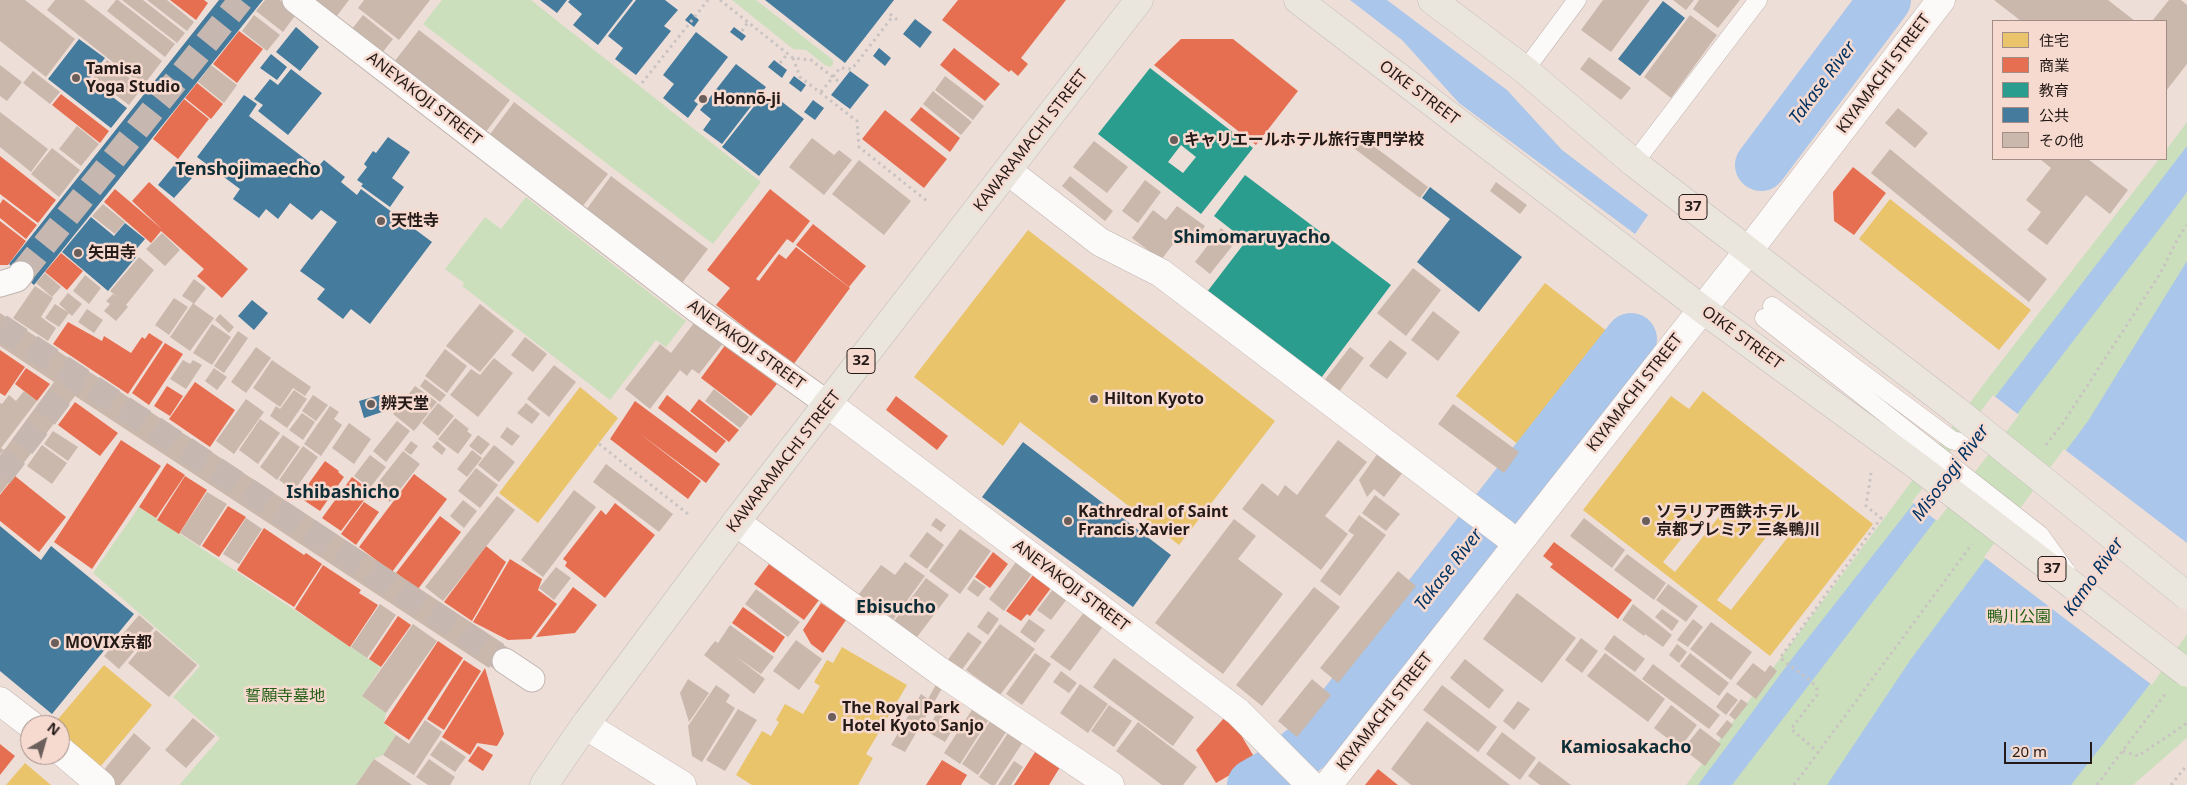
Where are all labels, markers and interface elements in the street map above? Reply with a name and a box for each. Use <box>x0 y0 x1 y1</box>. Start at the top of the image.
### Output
street label: KIYAMACHI STREET <box>1833 11 1935 137</box>
legend <box>1992 20 2167 160</box>
text: 住宅 <box>2039 30 2069 50</box>
water label: Takase River <box>1785 37 1861 129</box>
street label: ANEYAKOJI STREET <box>363 48 485 150</box>
text: 商業 <box>2039 55 2069 75</box>
street label: OIKE STREET <box>1375 57 1463 129</box>
place label: Tamisa Yoga Studio <box>86 59 180 97</box>
street label: KAWARAMACHI STREET <box>970 66 1092 216</box>
marker: Tamisa Yoga Studio <box>70 72 82 84</box>
text: 教育 <box>2039 80 2069 100</box>
place label: Honnō-ji <box>713 89 781 109</box>
marker: Honnō-ji <box>697 93 709 105</box>
text: 公共 <box>2039 105 2069 125</box>
place label: キャリエールホテル旅行専門学校 <box>1184 130 1424 150</box>
text: その他 <box>2039 130 2084 150</box>
marker: キャリエールホテル旅行専門学校 <box>1168 134 1180 146</box>
district label: Tenshojimaecho <box>175 159 321 181</box>
road number: 37 <box>1679 194 1707 220</box>
place label: 天性寺 <box>391 211 439 231</box>
marker: 天性寺 <box>375 215 387 227</box>
district label: Shimomaruyacho <box>1173 227 1331 249</box>
place label: 矢田寺 <box>88 243 136 263</box>
marker: 矢田寺 <box>72 247 84 259</box>
street label: ANEYAKOJI STREET <box>684 296 808 394</box>
street label: OIKE STREET <box>1698 302 1786 374</box>
street label: KIYAMACHI STREET <box>1583 330 1687 456</box>
road number: 32 <box>847 348 875 374</box>
street label: KAWARAMACHI STREET <box>723 387 845 537</box>
place label: Hilton Kyoto <box>1104 389 1204 409</box>
marker: Hilton Kyoto <box>1088 393 1100 405</box>
place label: 辨天堂 <box>381 394 429 414</box>
marker: 辨天堂 <box>365 398 377 410</box>
water label: Misosogi River <box>1908 421 1994 525</box>
district label: Ishibashicho <box>286 482 400 504</box>
place label: Kathredral of Saint Francis Xavier <box>1078 502 1228 540</box>
place label: ソラリア西鉄ホテル 京都プレミア 三条鴨川 <box>1656 502 1820 540</box>
marker: Kathredral of Saint Francis Xavier <box>1062 515 1074 527</box>
marker: ソラリア西鉄ホテル 京都プレミア 三条鴨川 <box>1640 515 1652 527</box>
water label: Takase River <box>1410 525 1488 615</box>
water label: Kamo River <box>2059 534 2129 620</box>
street label: ANEYAKOJI STREET <box>1009 536 1133 636</box>
road number: 37 <box>2038 556 2066 582</box>
district label: Ebisucho <box>856 597 936 619</box>
park label: 鴨川公園 <box>1987 607 2051 627</box>
place label: MOVIX京都 <box>65 633 152 653</box>
marker: MOVIX京都 <box>49 637 61 649</box>
street label: KIYAMACHI STREET <box>1333 649 1437 775</box>
park label: 誓願寺墓地 <box>245 686 325 706</box>
place label: The Royal Park Hotel Kyoto Sanjo <box>842 698 984 736</box>
marker: The Royal Park Hotel Kyoto Sanjo <box>826 711 838 723</box>
north arrow <box>20 715 70 765</box>
text: N <box>44 718 64 740</box>
scale bar <box>2007 732 2094 764</box>
district label: Kamiosakacho <box>1561 737 1691 759</box>
text: 20 m <box>2012 741 2047 761</box>

